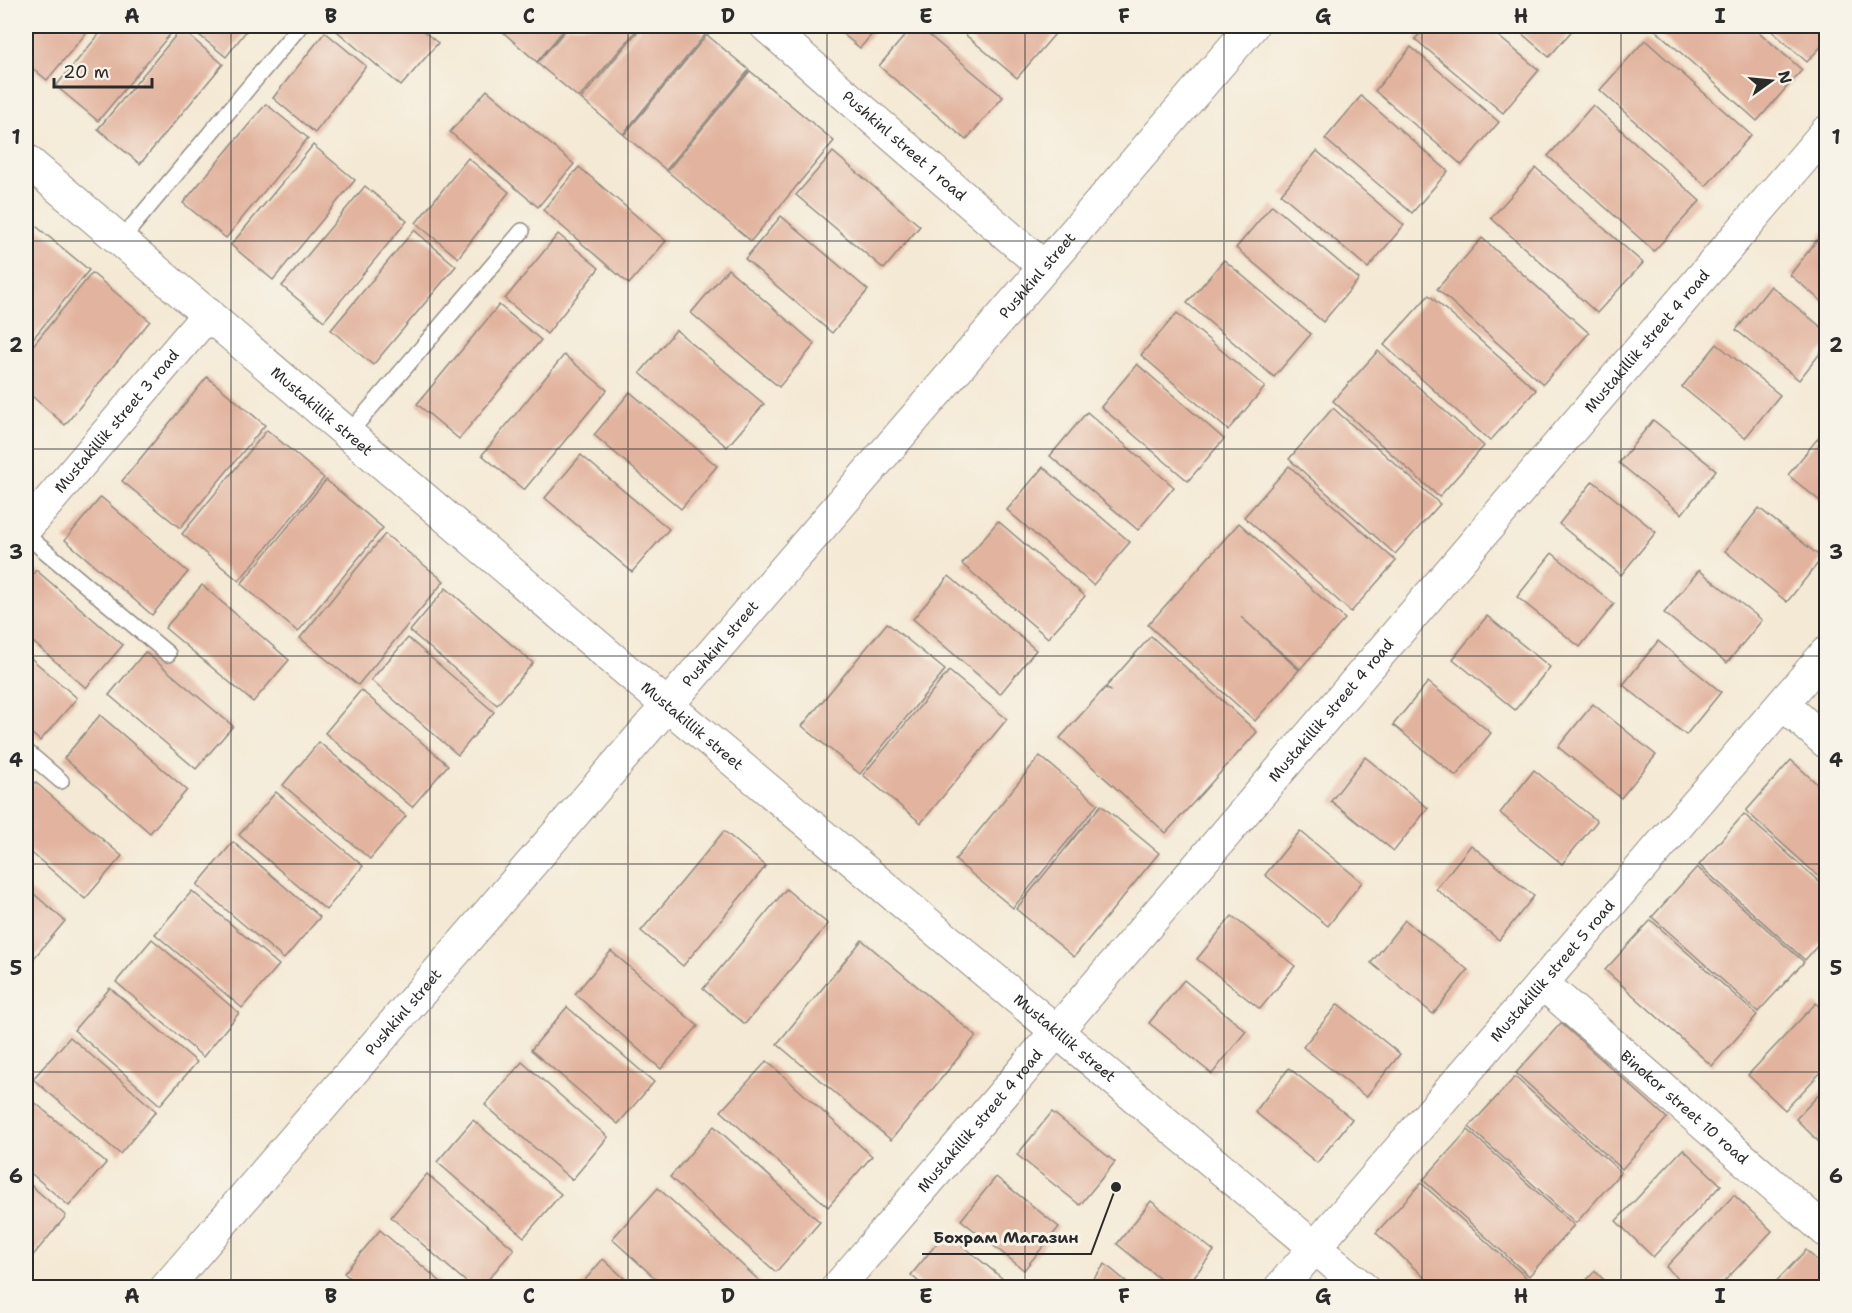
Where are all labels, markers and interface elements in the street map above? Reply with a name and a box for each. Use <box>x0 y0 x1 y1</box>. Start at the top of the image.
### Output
text: A <box>124 3 140 29</box>
text: B <box>325 3 337 29</box>
text: C <box>523 3 535 29</box>
text: D <box>721 3 735 29</box>
text: E <box>919 3 933 29</box>
text: F <box>1118 3 1130 29</box>
text: G <box>1315 3 1331 29</box>
text: H <box>1514 3 1528 29</box>
text: I <box>1714 3 1726 29</box>
scale bar <box>54 51 152 89</box>
north arrow <box>1741 51 1801 111</box>
text: 20 m <box>63 60 109 84</box>
text: N <box>1773 68 1797 86</box>
street label: Pushkinl street 1 road <box>838 86 971 206</box>
text: 1 <box>11 124 21 150</box>
text: 1 <box>1831 124 1841 150</box>
street label: Pushkinl street <box>995 228 1080 323</box>
street label: Mustakillik street 4 road <box>1580 265 1714 417</box>
text: 2 <box>9 332 23 358</box>
text: 2 <box>1829 332 1843 358</box>
street label: Mustakillik street 3 road <box>50 345 184 497</box>
street label: Mustakillik street <box>267 362 377 460</box>
text: 3 <box>9 539 23 565</box>
text: 3 <box>1829 539 1843 565</box>
street label: Pushkinl street <box>678 596 763 691</box>
street label: Mustakillik street 4 road <box>1264 634 1398 786</box>
street label: Mustakillik street <box>637 677 747 775</box>
text: 4 <box>9 747 23 773</box>
text: 4 <box>1829 747 1843 773</box>
street label: Mustakillik street 5 road <box>1486 896 1619 1046</box>
text: 5 <box>10 955 22 981</box>
text: 5 <box>1830 955 1842 981</box>
street label: Pushkinl street <box>361 965 446 1059</box>
street label: Mustakillik street <box>1009 989 1120 1087</box>
street label: Mustakillik street 4 road <box>913 1045 1047 1197</box>
street label: Binokor street 10 road <box>1616 1046 1753 1169</box>
text: 6 <box>9 1163 23 1189</box>
text: 6 <box>1829 1163 1843 1189</box>
callout: Бохрам Магазин <box>922 1220 1091 1254</box>
text: Бохрам Магазин <box>933 1227 1079 1248</box>
text: A <box>124 1283 140 1309</box>
text: B <box>325 1283 337 1309</box>
text: C <box>523 1283 535 1309</box>
text: D <box>721 1283 735 1309</box>
text: E <box>919 1283 933 1309</box>
text: F <box>1118 1283 1130 1309</box>
text: G <box>1315 1283 1331 1309</box>
text: H <box>1514 1283 1528 1309</box>
text: I <box>1714 1283 1726 1309</box>

